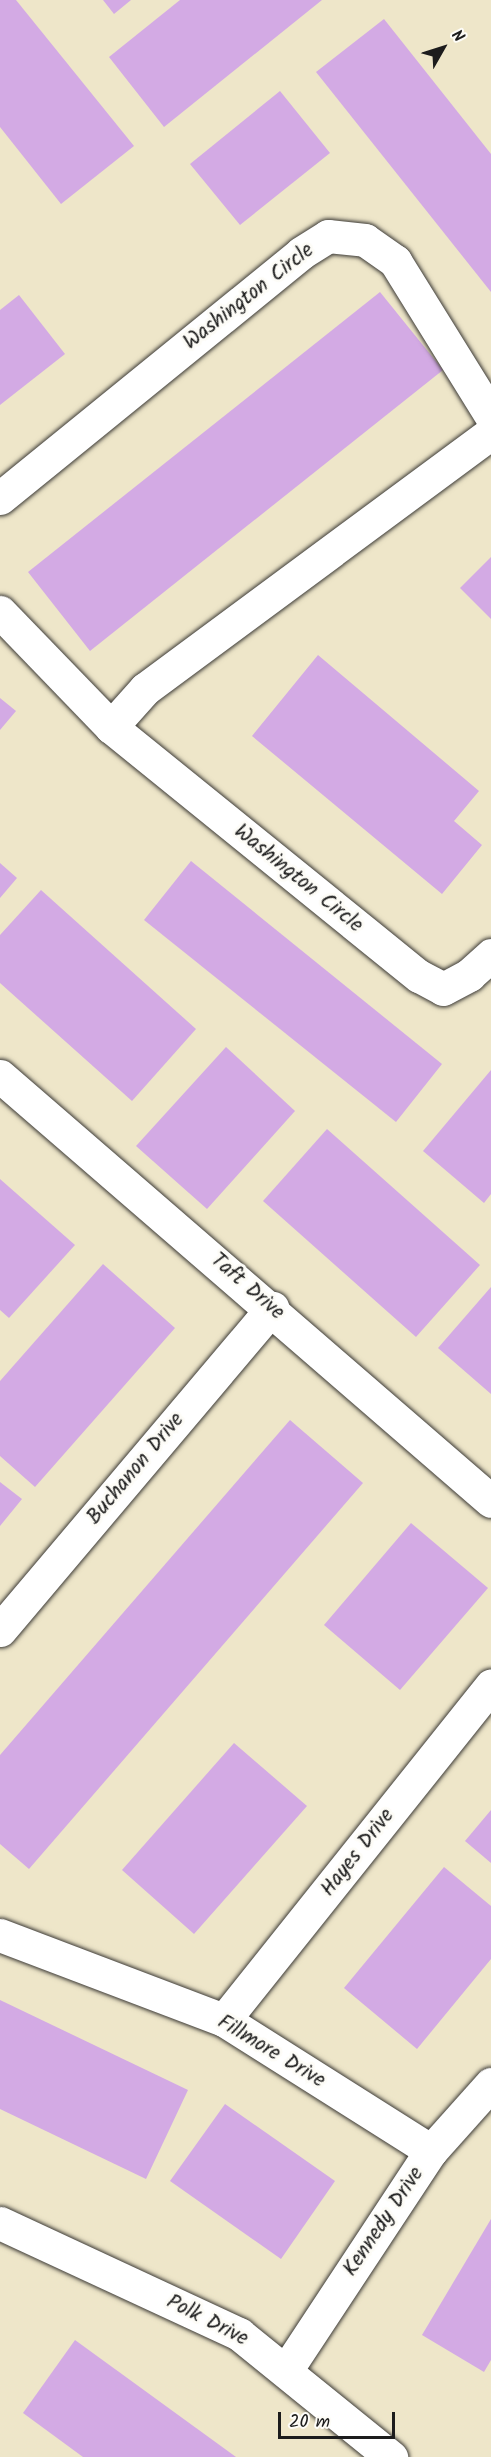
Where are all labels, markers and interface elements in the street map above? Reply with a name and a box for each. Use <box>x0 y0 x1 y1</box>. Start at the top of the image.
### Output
north arrow <box>413 18 473 78</box>
text: N <box>444 25 470 48</box>
street label: Washington Circle <box>179 238 319 356</box>
street label: Washington Circle <box>229 819 367 939</box>
street label: Taft Drive <box>205 1248 289 1326</box>
street label: Buchanon Drive <box>82 1408 190 1530</box>
street label: Hayes Drive <box>316 1804 400 1902</box>
street label: Fillmore Drive <box>213 2010 329 2094</box>
street label: Kennedy Drive <box>338 2163 430 2281</box>
street label: Polk Drive <box>162 2290 252 2352</box>
scale bar <box>281 2400 398 2438</box>
text: 20 m <box>289 2408 330 2437</box>

